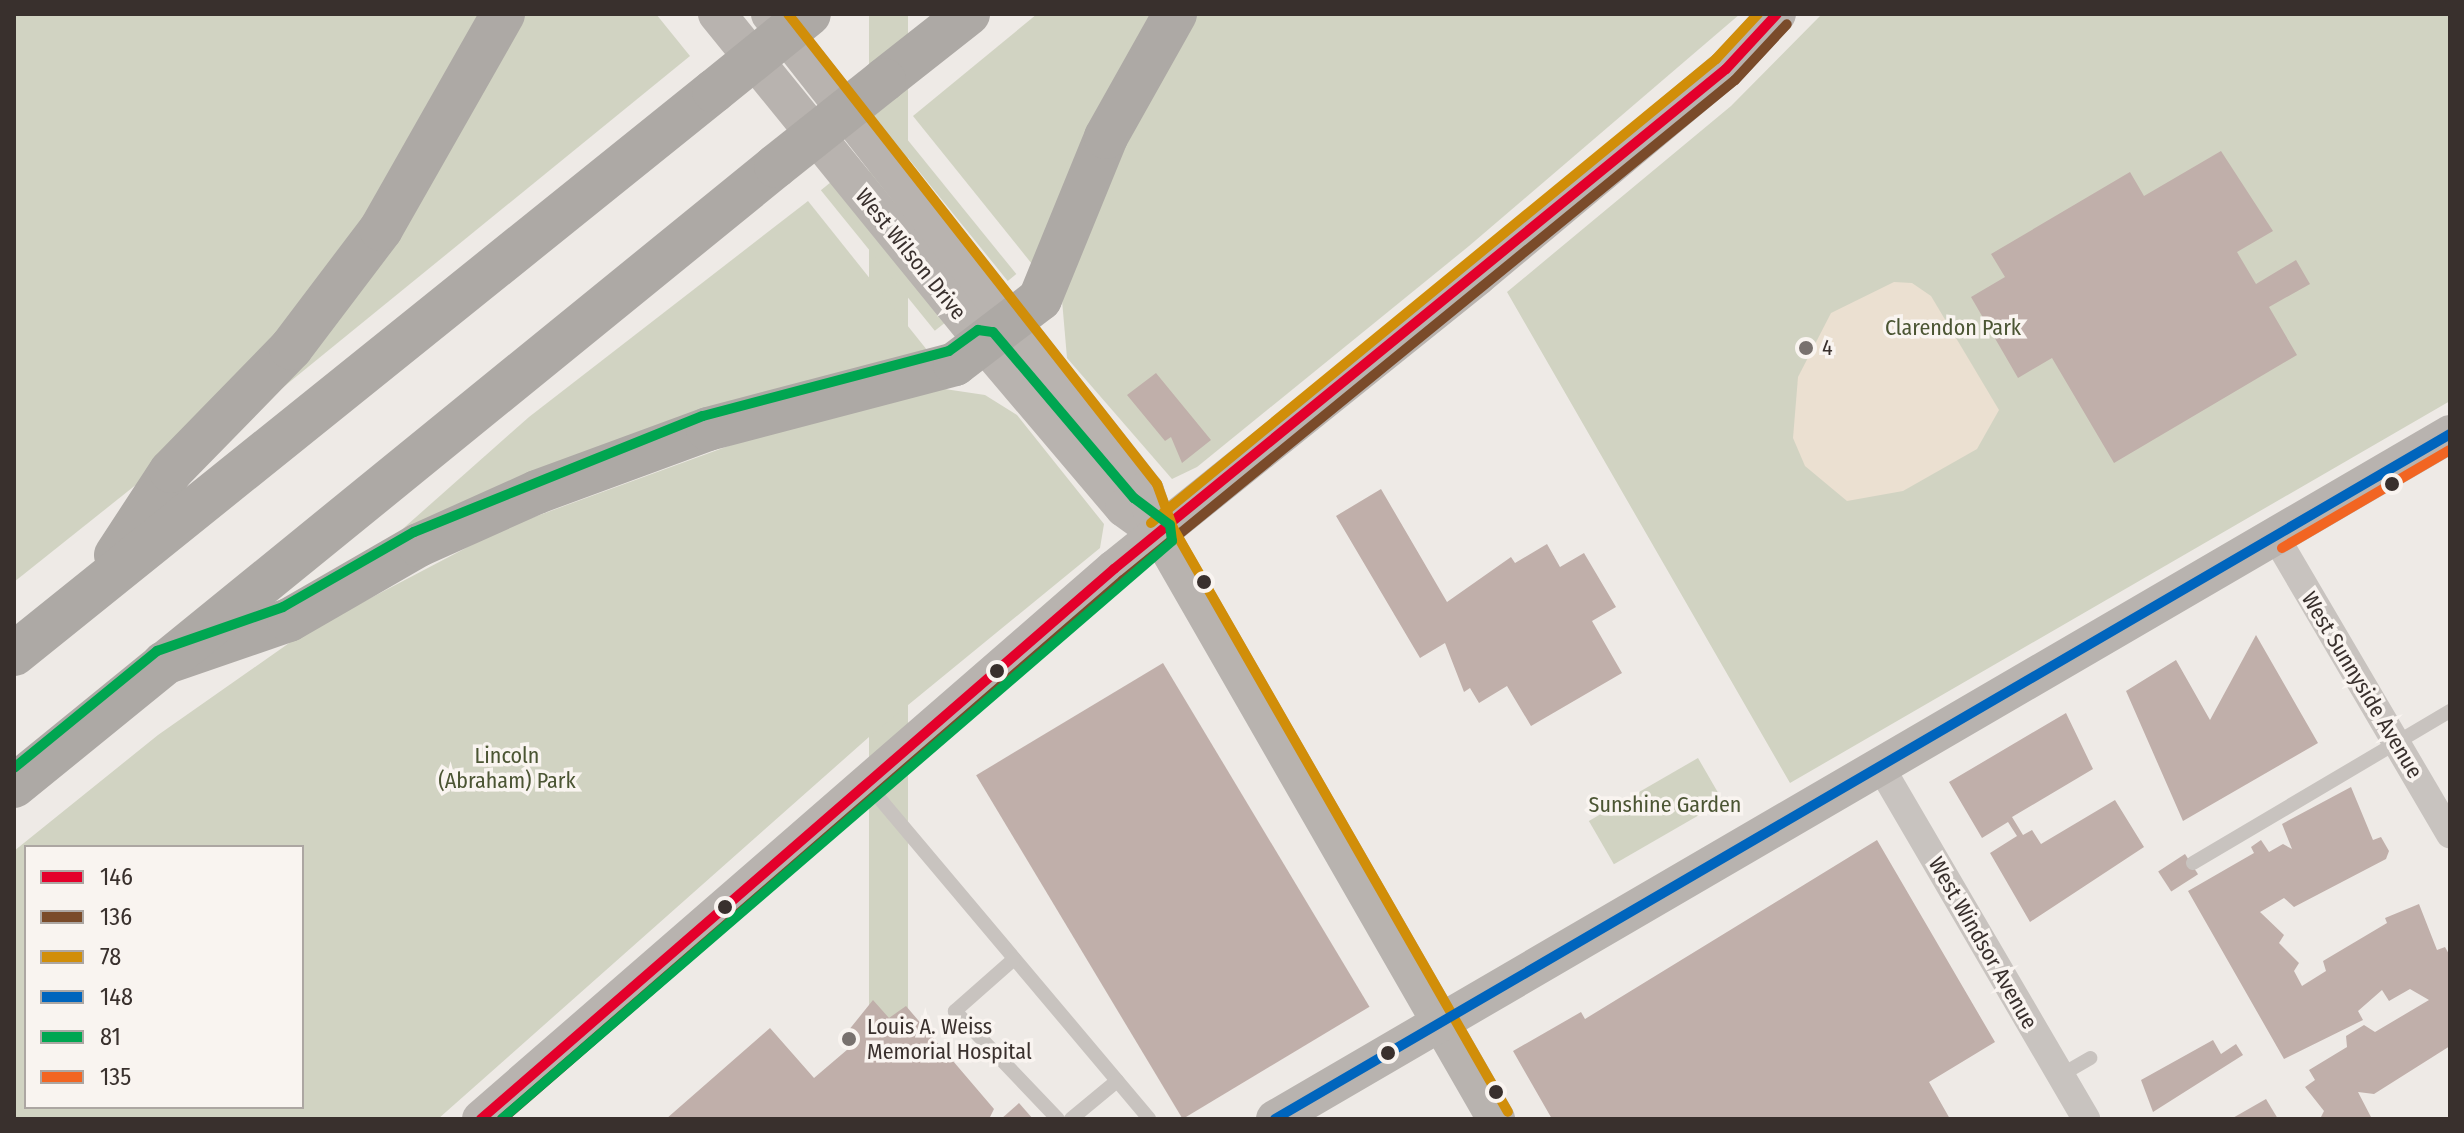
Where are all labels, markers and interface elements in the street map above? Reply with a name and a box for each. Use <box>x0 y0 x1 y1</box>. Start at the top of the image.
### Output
street label: West Wilson Drive <box>850 183 972 325</box>
park label: Clarendon Park <box>1885 315 2021 341</box>
place label: 4 <box>1822 335 1833 361</box>
marker: 4 <box>1797 339 1815 357</box>
unlabelled marker <box>2384 476 2400 492</box>
unlabelled marker <box>1196 574 1212 590</box>
street label: West Sunnyside Avenue <box>2296 587 2428 783</box>
unlabelled marker <box>989 663 1005 679</box>
park label: Lincoln (Abraham) Park <box>438 742 576 794</box>
park label: Sunshine Garden <box>1589 792 1741 818</box>
legend <box>24 845 304 1109</box>
street label: West Windsor Avenue <box>1923 852 2043 1034</box>
text: 146 <box>100 863 133 891</box>
unlabelled marker <box>717 899 733 915</box>
text: 136 <box>100 903 132 931</box>
text: 78 <box>100 943 121 971</box>
text: 148 <box>100 983 133 1011</box>
place label: Louis A. Weiss Memorial Hospital <box>867 1013 1032 1064</box>
text: 81 <box>100 1023 121 1051</box>
marker: Louis A. Weiss Memorial Hospital <box>838 1028 860 1050</box>
unlabelled marker <box>1380 1045 1396 1061</box>
text: 135 <box>100 1063 131 1091</box>
unlabelled marker <box>1488 1084 1504 1100</box>

